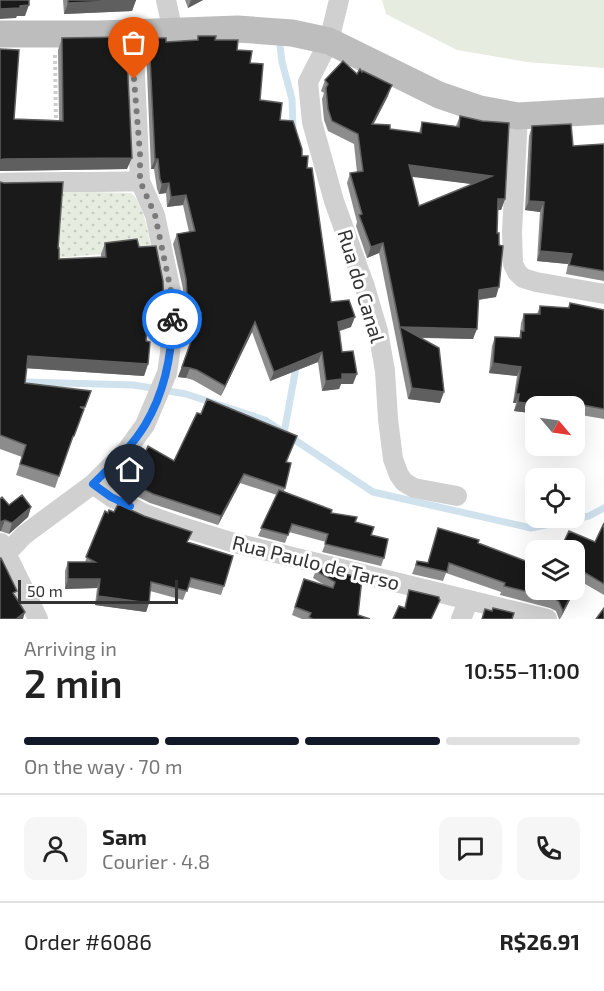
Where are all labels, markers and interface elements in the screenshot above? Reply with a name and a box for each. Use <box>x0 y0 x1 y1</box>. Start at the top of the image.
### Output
pin <box>108 17 159 79</box>
icon: bag <box>117 26 150 59</box>
street label: Rua do Canal <box>333 226 391 345</box>
courier <box>142 289 202 349</box>
icon: bike <box>156 303 189 336</box>
north arrow <box>525 396 585 456</box>
map controls <box>525 396 585 600</box>
pin <box>104 444 155 506</box>
icon: home <box>113 453 146 486</box>
button: locate <box>525 468 585 528</box>
street label: Rua Paulo de Tarso <box>230 530 402 594</box>
button: layers <box>525 540 585 600</box>
scale bar <box>18 577 178 604</box>
text: 50 m <box>27 581 63 600</box>
text: Arriving in <box>24 636 117 660</box>
text: 10:55–11:00 <box>465 657 580 683</box>
text: 2 min <box>24 659 123 706</box>
text: On the way · 70 m <box>24 754 183 778</box>
button: person <box>24 817 87 880</box>
button: chat <box>439 817 502 880</box>
button: phone <box>517 817 580 880</box>
text: Sam <box>102 823 147 849</box>
text: Courier · 4.8 <box>102 849 210 873</box>
text: Order #6086 <box>24 928 152 954</box>
text: R$26.91 <box>499 928 580 954</box>

